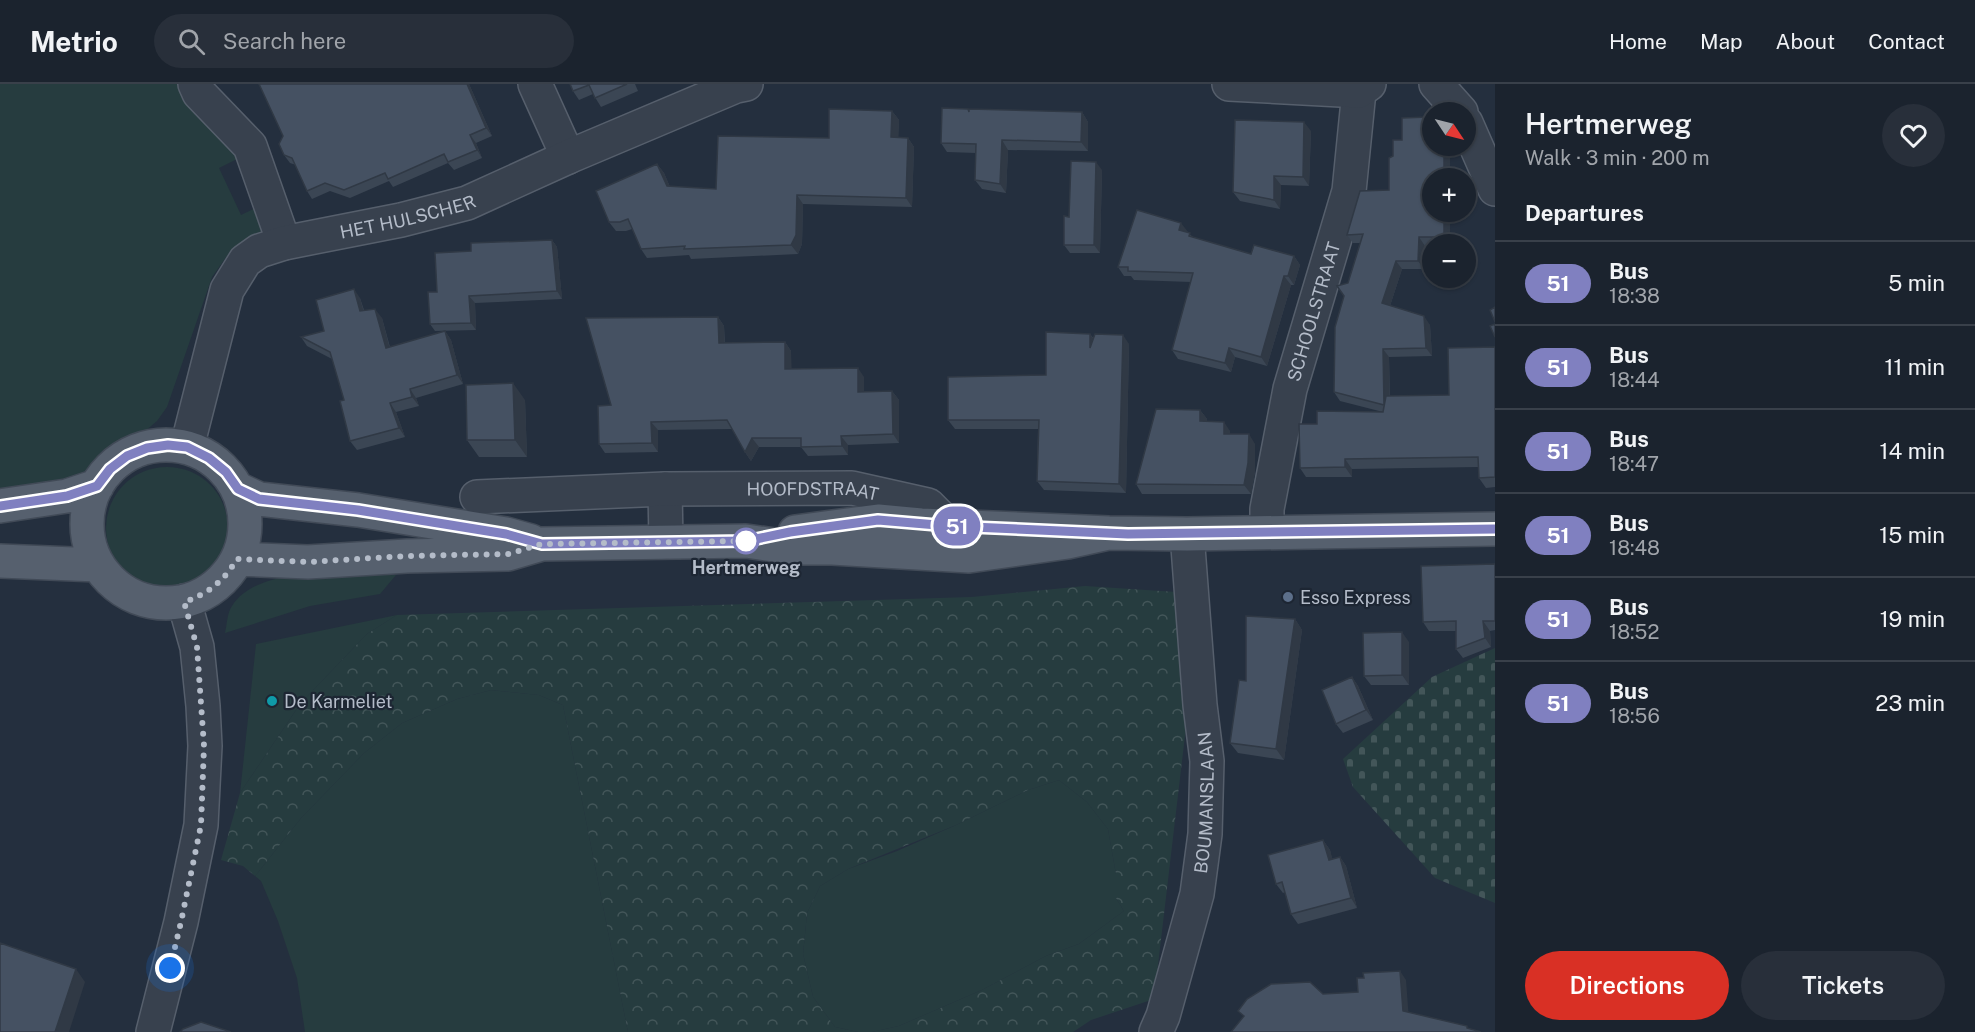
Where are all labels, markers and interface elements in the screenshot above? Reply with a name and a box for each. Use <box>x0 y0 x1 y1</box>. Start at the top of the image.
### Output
search box <box>154 14 574 68</box>
text: Metrio <box>30 25 118 58</box>
icon: search <box>175 25 208 58</box>
text: Search here <box>223 28 346 54</box>
text: Home <box>1609 29 1667 54</box>
text: Map <box>1700 29 1743 54</box>
text: About <box>1776 29 1835 54</box>
text: Contact <box>1868 29 1945 54</box>
north arrow <box>1422 102 1476 156</box>
map controls <box>1422 102 1476 288</box>
button: heart <box>1882 104 1945 167</box>
text: Hertmerweg <box>1525 107 1692 140</box>
text: Walk · 3 min · 200 m <box>1525 146 1710 170</box>
button: + <box>1422 168 1476 222</box>
street label: HET HULSCHER <box>338 190 479 242</box>
text: Departures <box>1525 200 1644 226</box>
button: − <box>1422 234 1476 288</box>
street label: SCHOOLSTRAAT <box>1282 239 1344 384</box>
text: Bus <box>1609 258 1649 284</box>
text: 5 min <box>1888 270 1945 296</box>
text: 51 <box>1546 271 1570 296</box>
text: 18:38 <box>1609 284 1660 308</box>
text: Bus <box>1609 342 1649 368</box>
text: 11 min <box>1884 354 1945 380</box>
text: 51 <box>1546 355 1570 380</box>
text: 18:44 <box>1609 368 1660 392</box>
text: Bus <box>1609 426 1649 452</box>
text: 14 min <box>1880 438 1945 464</box>
text: 51 <box>1546 439 1570 464</box>
text: 18:47 <box>1609 452 1659 476</box>
street label: HOOFDSTRAAT <box>746 477 881 504</box>
line badge: 51 <box>930 506 984 546</box>
text: Bus <box>1609 510 1649 536</box>
text: 51 <box>945 514 969 539</box>
text: 15 min <box>1879 522 1945 548</box>
text: 51 <box>1546 523 1570 548</box>
marker: Hertmerweg <box>733 528 759 554</box>
text: 18:48 <box>1609 536 1660 560</box>
place label: Hertmerweg <box>692 557 800 578</box>
place label: Esso Express <box>1300 587 1411 608</box>
marker: Esso Express <box>1281 590 1295 604</box>
text: Bus <box>1609 594 1649 620</box>
text: 19 min <box>1880 606 1945 632</box>
text: 51 <box>1546 607 1570 632</box>
text: 18:52 <box>1609 620 1659 644</box>
text: Bus <box>1609 678 1649 704</box>
text: 23 min <box>1875 690 1945 716</box>
place label: De Karmeliet <box>284 691 392 712</box>
text: 51 <box>1546 691 1570 716</box>
marker: De Karmeliet <box>265 694 279 708</box>
text: 18:56 <box>1609 704 1660 728</box>
street label: BOUMANSLAAN <box>1189 731 1218 875</box>
button: Directions <box>1525 951 1729 1020</box>
button: Tickets <box>1741 951 1945 1020</box>
your location <box>155 953 185 983</box>

